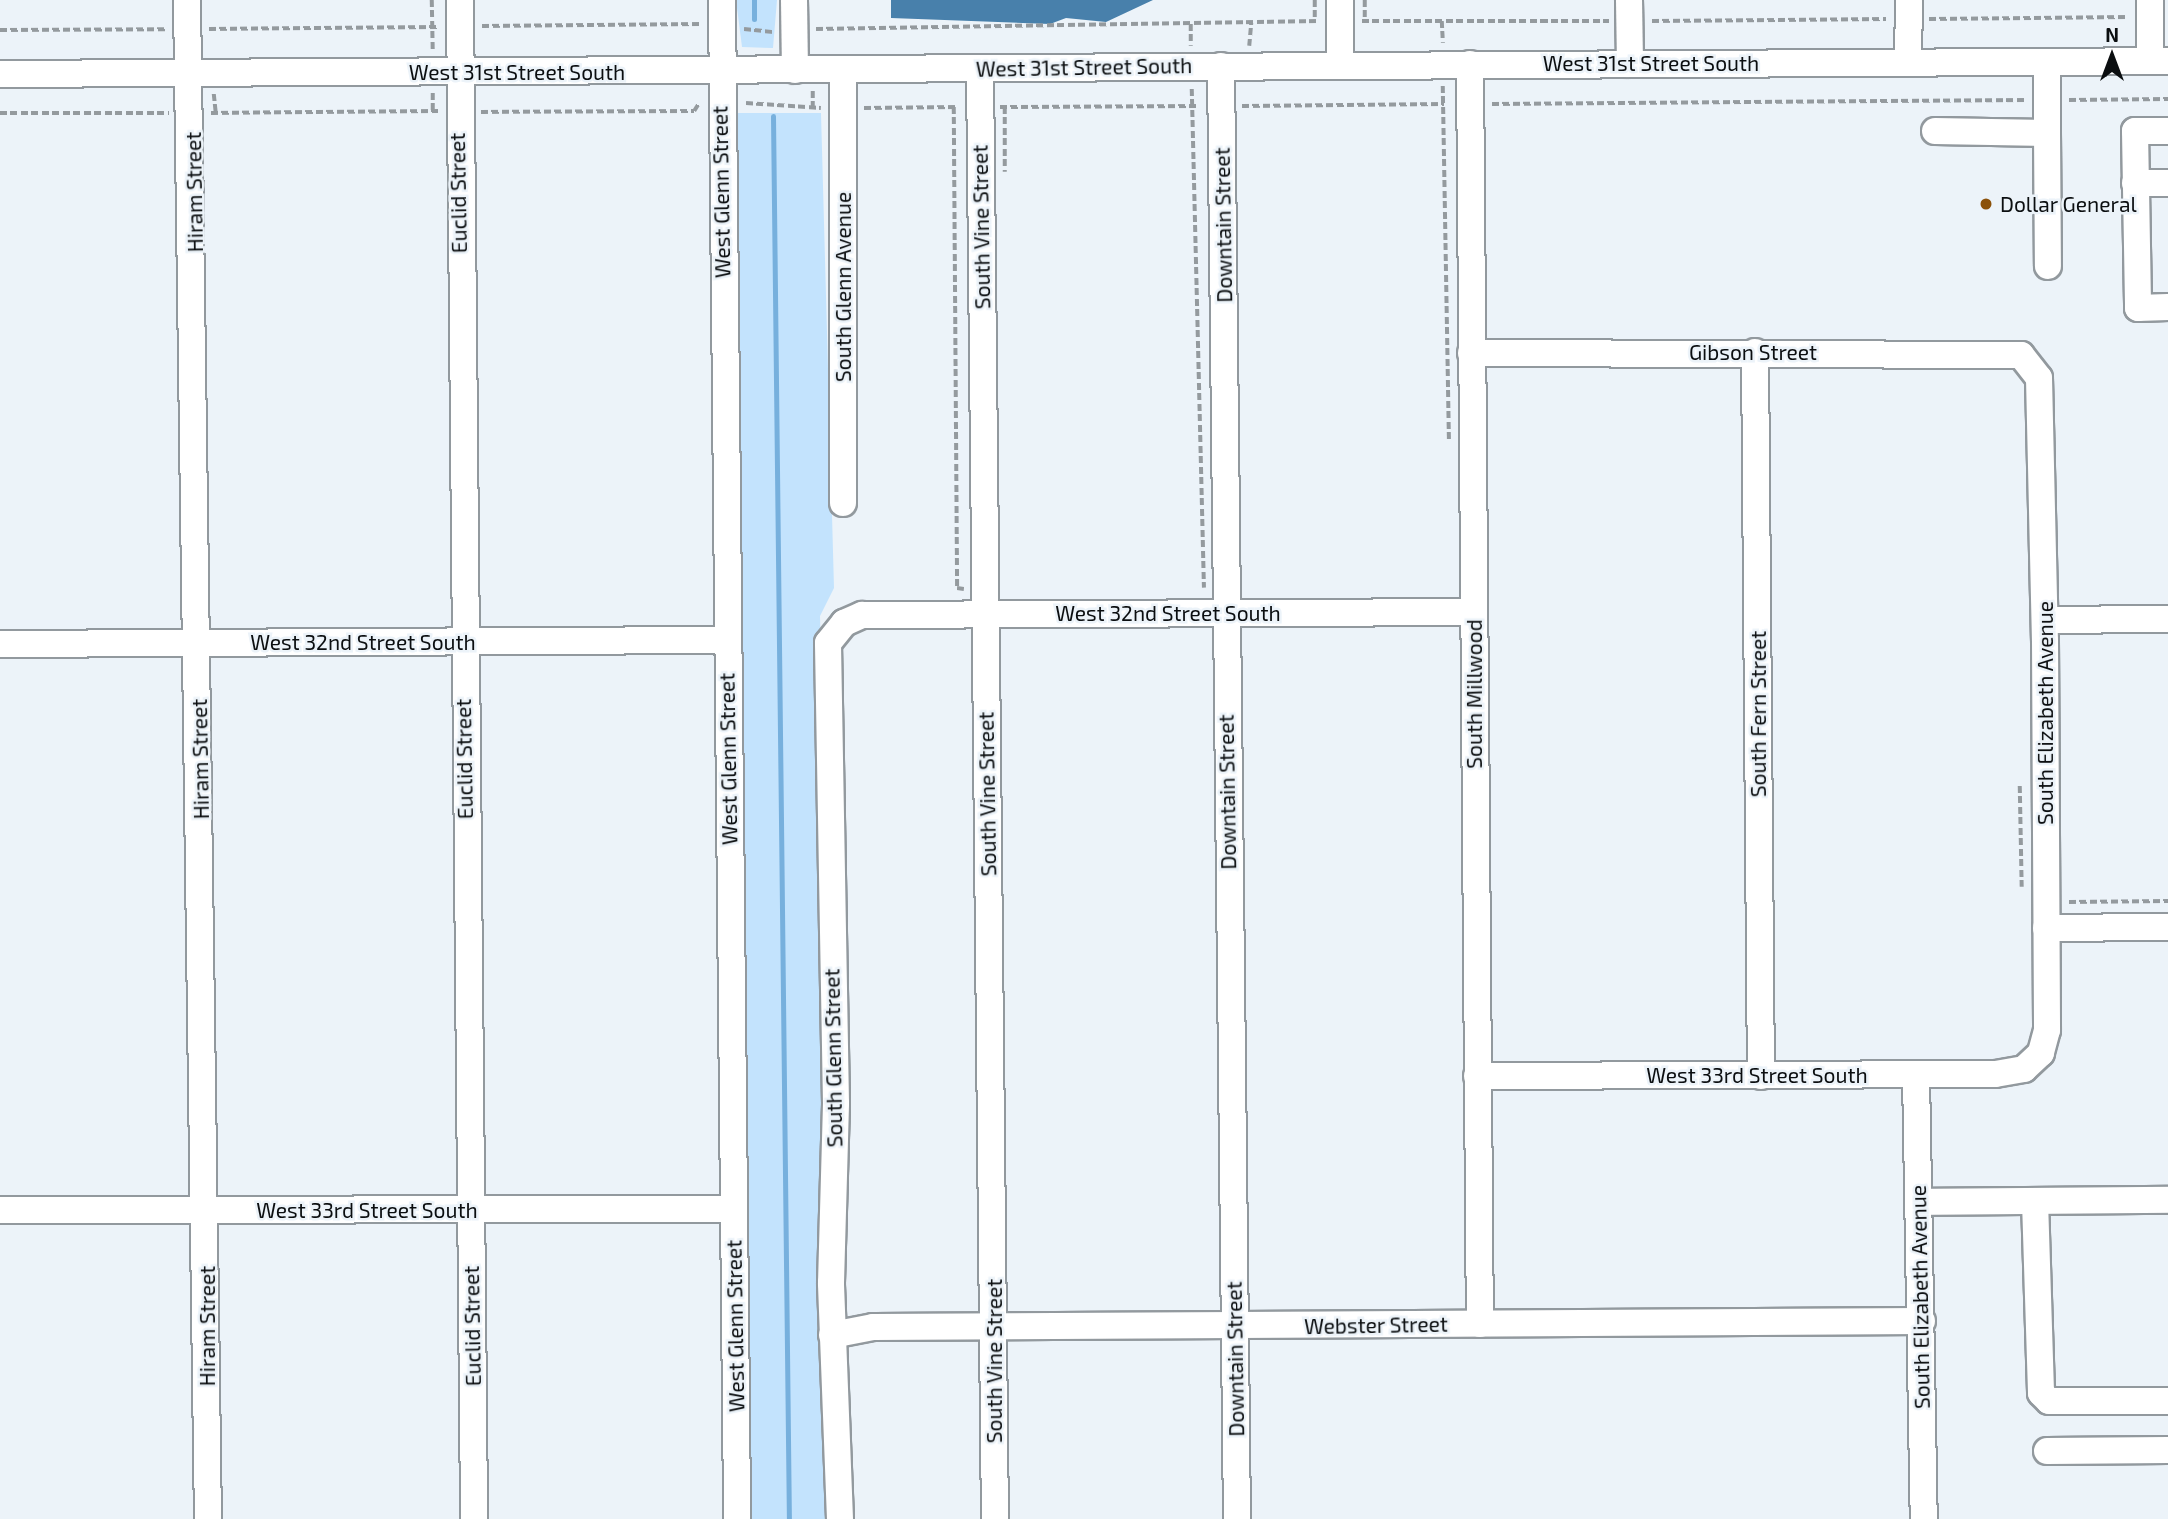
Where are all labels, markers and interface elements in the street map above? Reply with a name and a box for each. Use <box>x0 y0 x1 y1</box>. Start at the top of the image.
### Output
north arrow <box>2077 21 2147 91</box>
text: N <box>2105 23 2119 46</box>
street label: West 31st Street South <box>1543 50 1759 76</box>
street label: West 31st Street South <box>976 53 1192 81</box>
street label: West 31st Street South <box>409 59 625 85</box>
street label: West Glenn Street <box>707 106 735 278</box>
street label: Hiram Street <box>180 131 208 253</box>
street label: Euclid Street <box>444 133 472 253</box>
street label: South Vine Street <box>967 144 995 310</box>
street label: Downtain Street <box>1209 147 1237 303</box>
place label: Dollar General <box>2000 191 2137 217</box>
street label: South Glenn Avenue <box>830 192 856 382</box>
marker: Dollar General <box>1978 196 1994 212</box>
street label: Gibson Street <box>1689 339 1817 365</box>
street label: West 32nd Street South <box>1055 600 1281 626</box>
street label: South Elizabeth Avenue <box>2032 601 2058 825</box>
street label: South Millwood <box>1461 619 1487 769</box>
street label: West 32nd Street South <box>250 629 476 655</box>
street label: South Fern Street <box>1745 631 1771 797</box>
street label: West Glenn Street <box>714 673 742 845</box>
street label: Hiram Street <box>186 698 214 820</box>
street label: Euclid Street <box>450 699 478 819</box>
street label: South Vine Street <box>973 711 1001 877</box>
street label: Downtain Street <box>1213 714 1241 870</box>
street label: South Glenn Street <box>819 968 847 1148</box>
street label: West 33rd Street South <box>1646 1062 1868 1088</box>
street label: South Elizabeth Avenue <box>1905 1185 1935 1409</box>
street label: West 33rd Street South <box>256 1197 478 1223</box>
street label: West Glenn Street <box>721 1240 749 1412</box>
street label: Hiram Street <box>194 1266 220 1386</box>
street label: Euclid Street <box>458 1266 486 1386</box>
street label: South Vine Street <box>981 1278 1007 1444</box>
street label: Downtain Street <box>1221 1281 1249 1437</box>
street label: Webster Street <box>1304 1311 1448 1339</box>

